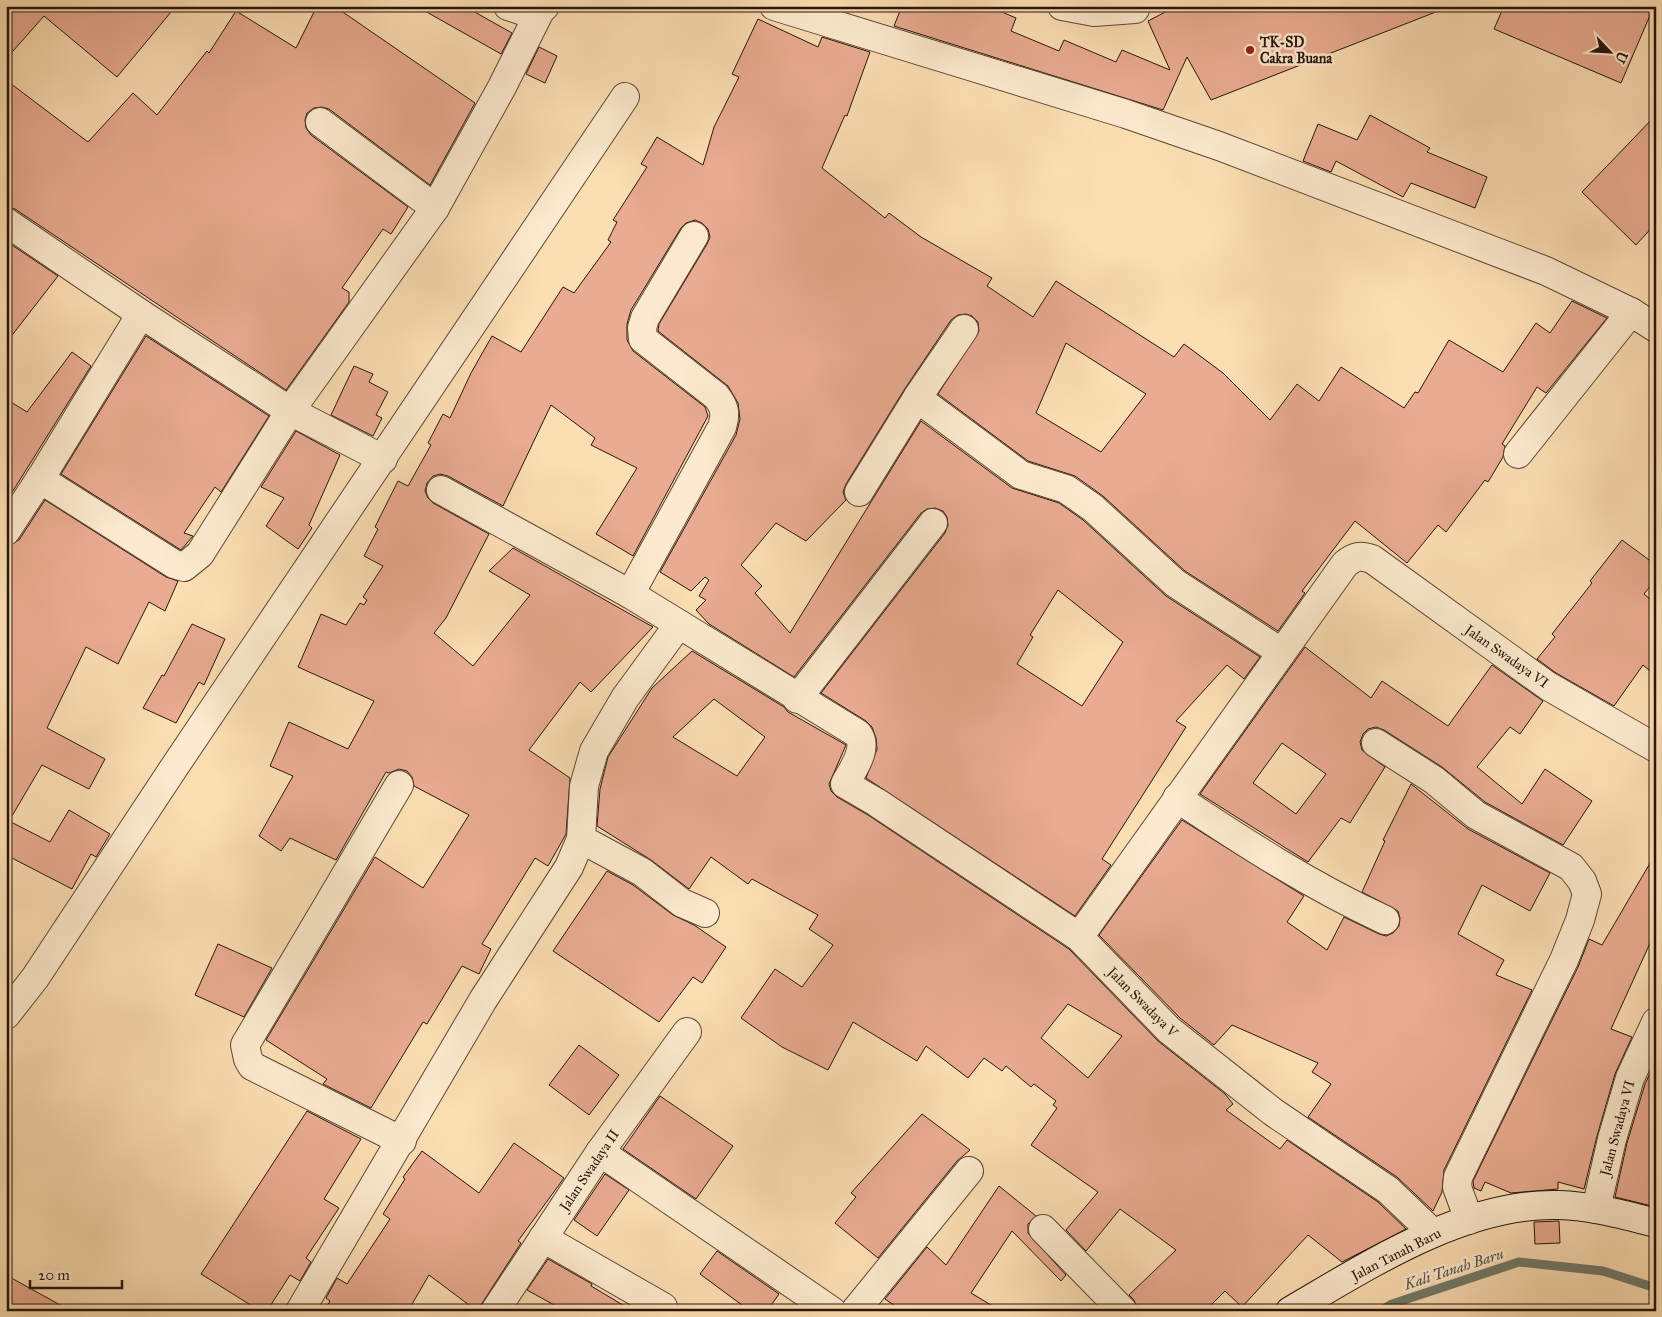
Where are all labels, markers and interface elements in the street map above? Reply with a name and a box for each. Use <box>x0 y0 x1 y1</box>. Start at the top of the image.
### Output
north arrow <box>1584 28 1634 78</box>
place label: TK-SD Cakra Buana <box>1259 34 1333 67</box>
marker: TK-SD Cakra Buana <box>1244 44 1256 56</box>
text: U <box>1611 49 1631 67</box>
street label: Jalan Swadaya VI <box>1459 620 1552 692</box>
street label: Jalan Swadaya V <box>1102 962 1182 1043</box>
street label: Jalan Swadaya VI <box>1596 1078 1639 1180</box>
street label: Jalan Swadaya II <box>555 1126 624 1217</box>
street label: Jalan Tanah Baru <box>1347 1224 1445 1286</box>
water label: Kali Tanah Baru <box>1401 1244 1506 1294</box>
scale bar <box>30 1257 122 1289</box>
text: 20 m <box>38 1266 70 1284</box>

